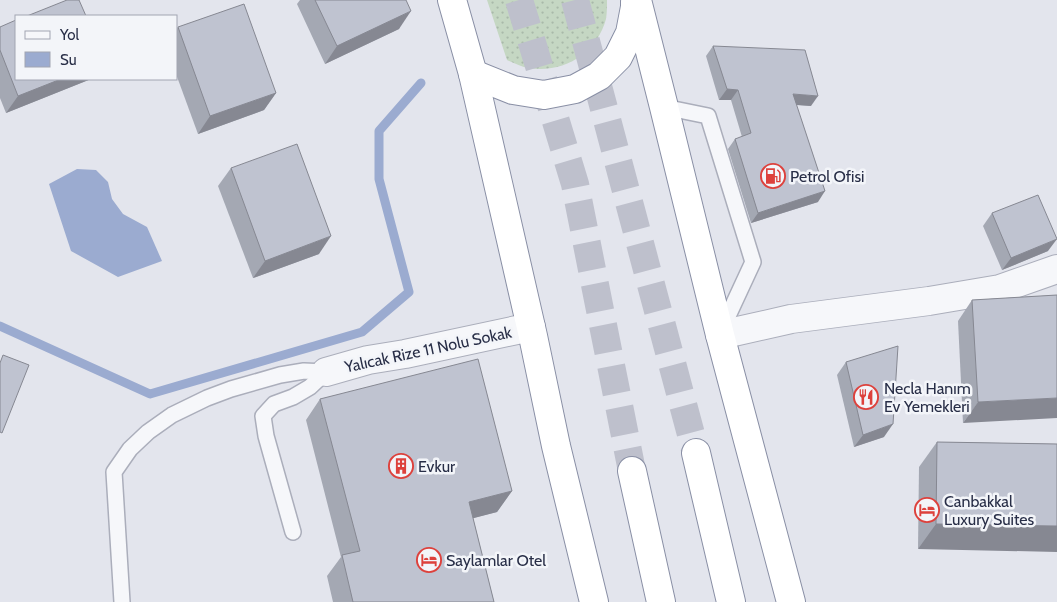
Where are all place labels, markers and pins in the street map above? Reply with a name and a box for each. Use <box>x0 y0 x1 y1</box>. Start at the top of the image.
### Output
fuel station icon: Petrol Ofisi <box>760 163 786 189</box>
place label: Petrol Ofisi <box>790 167 865 186</box>
place label: Necla Hanım Ev Yemekleri <box>884 379 971 416</box>
restaurant icon: Necla Hanım Ev Yemekleri <box>853 384 879 410</box>
building icon: Evkur <box>388 453 414 479</box>
place label: Evkur <box>418 457 456 476</box>
place label: Canbakkal Luxury Suites <box>944 492 1035 529</box>
hotel icon: Canbakkal Luxury Suites <box>914 497 940 523</box>
hotel icon: Saylamlar Otel <box>416 547 442 573</box>
place label: Saylamlar Otel <box>446 551 546 570</box>

